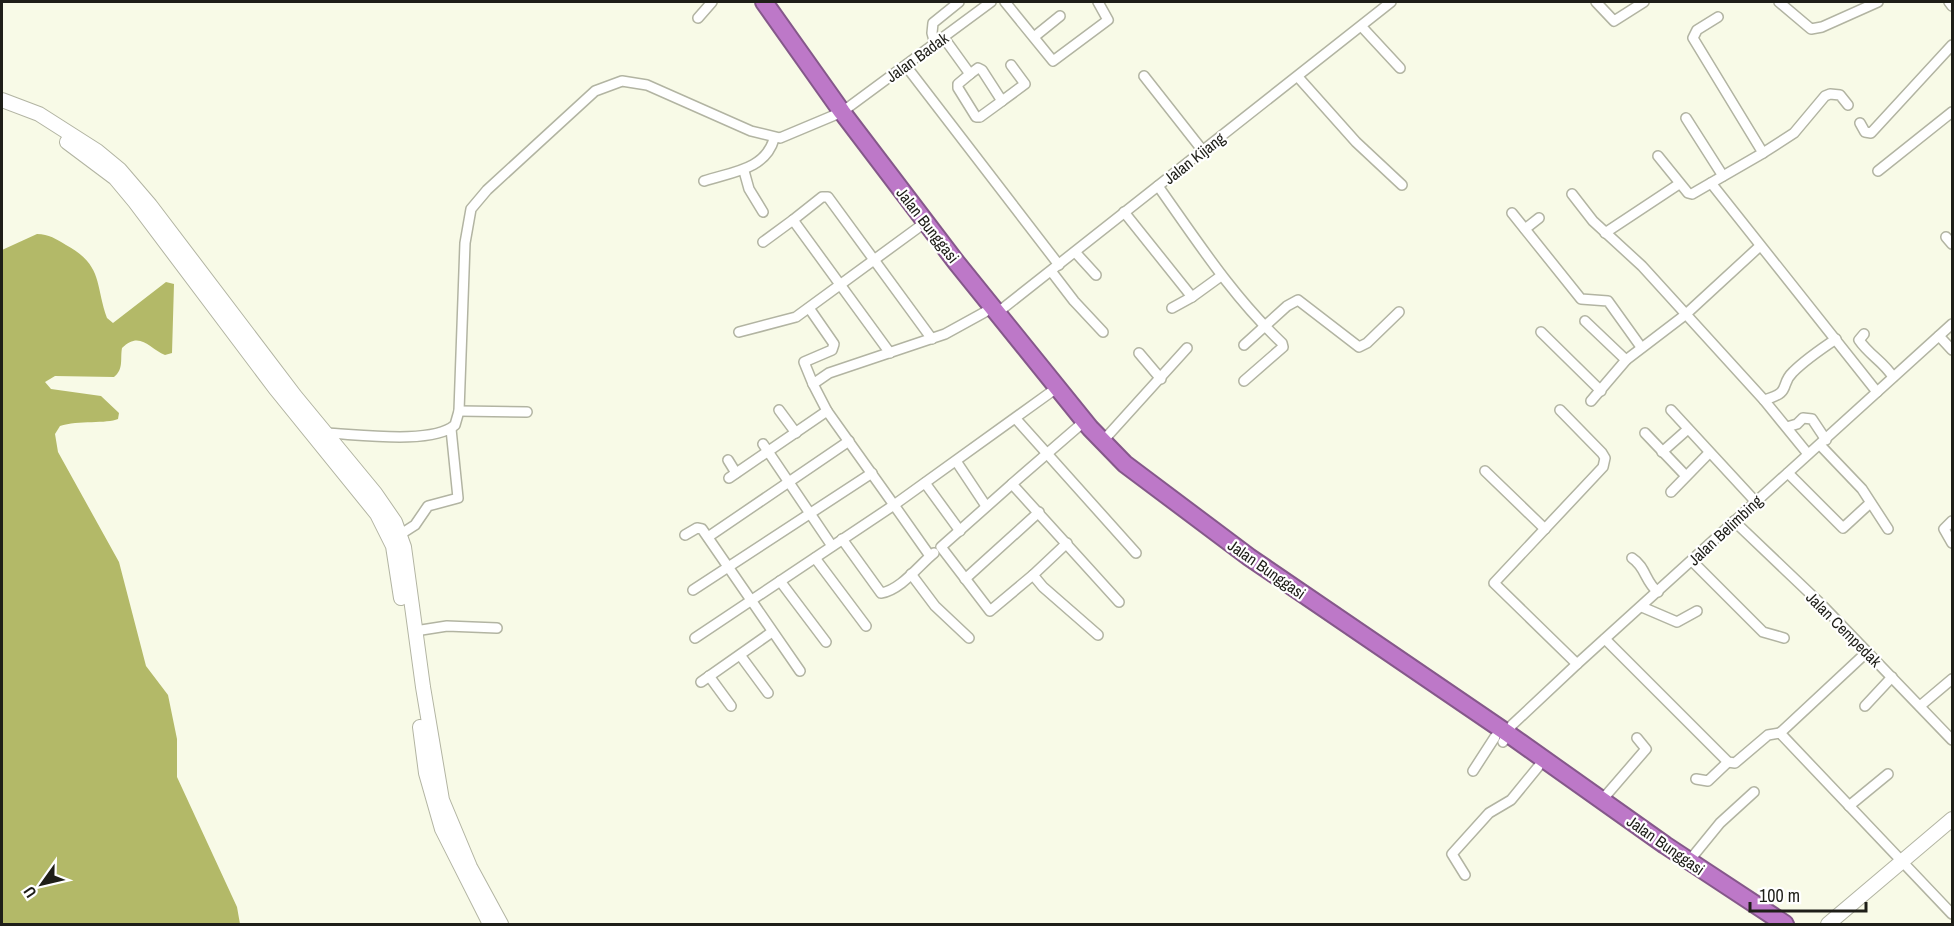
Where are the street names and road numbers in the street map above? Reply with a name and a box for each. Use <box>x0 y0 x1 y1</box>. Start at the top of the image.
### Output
street label: Jalan Badak <box>881 27 953 87</box>
street label: Jalan Kijang <box>1159 127 1230 189</box>
street label: Jalan Bunggasi <box>891 183 965 267</box>
street label: Jalan Belimbing <box>1683 489 1767 570</box>
street label: Jalan Bunggasi <box>1224 534 1310 604</box>
street label: Jalan Cempedak <box>1801 586 1887 672</box>
street label: Jalan Bunggasi <box>1623 810 1709 880</box>

